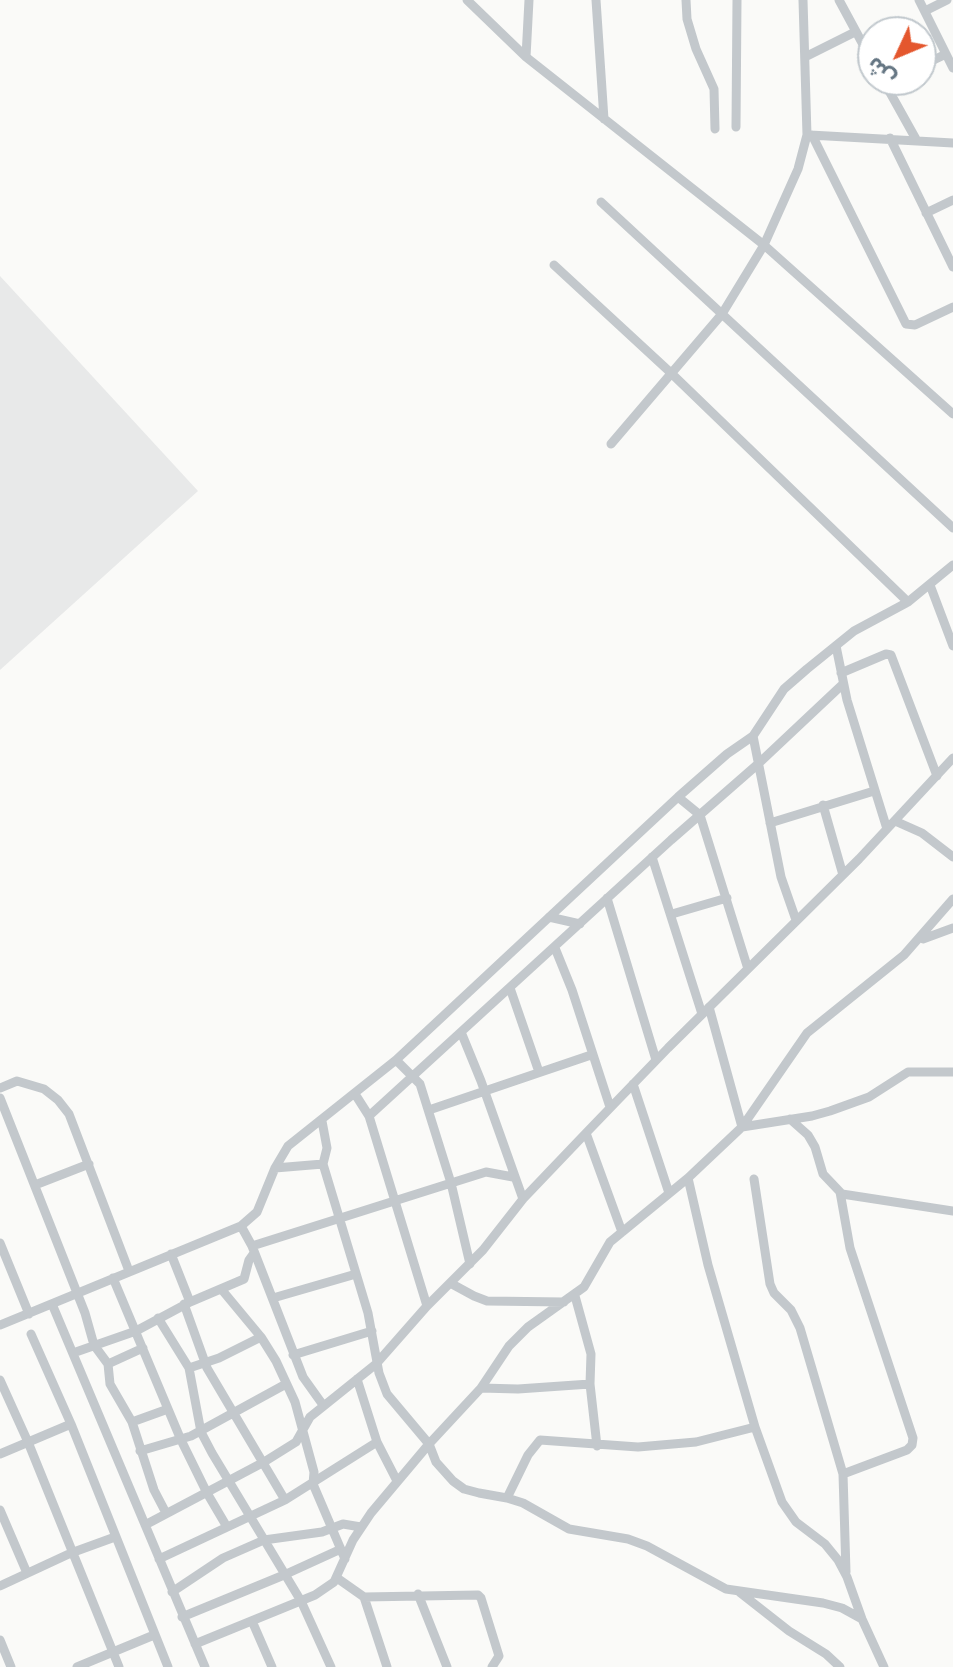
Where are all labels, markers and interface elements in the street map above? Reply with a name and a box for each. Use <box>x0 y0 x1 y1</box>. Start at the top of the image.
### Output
north arrow <box>857 16 937 96</box>
text: ش <box>861 51 901 92</box>

